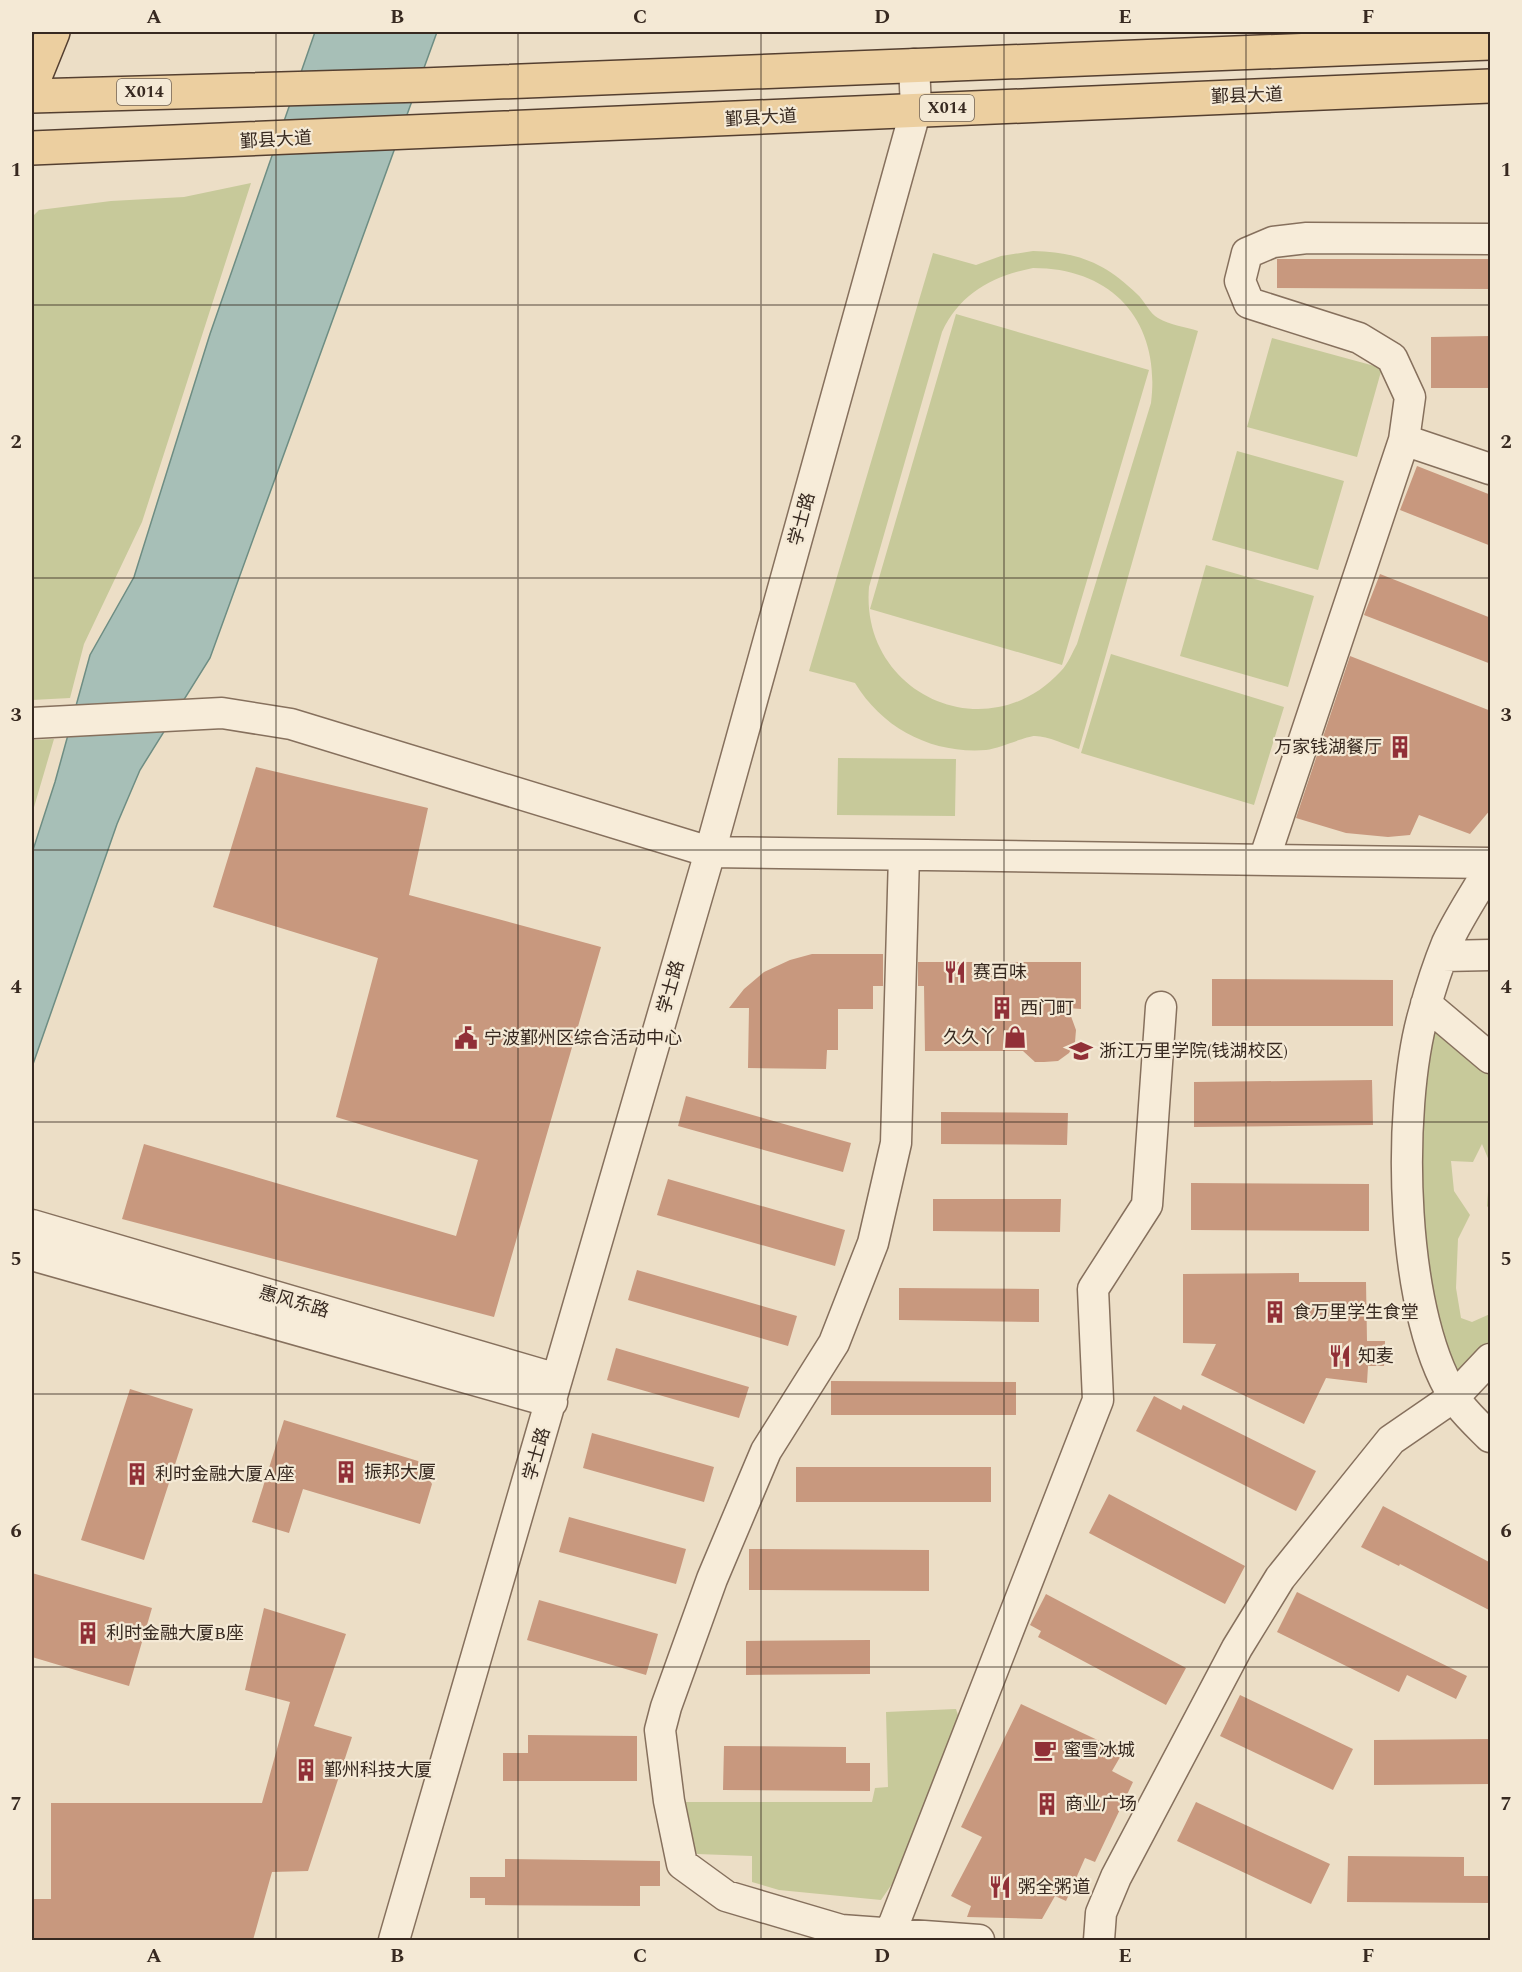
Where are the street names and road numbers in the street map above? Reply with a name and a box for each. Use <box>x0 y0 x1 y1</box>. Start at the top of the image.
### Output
road number: X014 <box>117 79 171 105</box>
street label: 鄞县大道 <box>1211 81 1283 111</box>
road number: X014 <box>920 95 974 121</box>
street label: 鄞县大道 <box>724 103 798 133</box>
street label: 鄞县大道 <box>239 125 313 155</box>
street label: 学士路 <box>782 489 822 549</box>
street label: 学士路 <box>651 957 691 1017</box>
street label: 惠风东路 <box>256 1279 332 1325</box>
street label: 学士路 <box>517 1424 557 1484</box>

